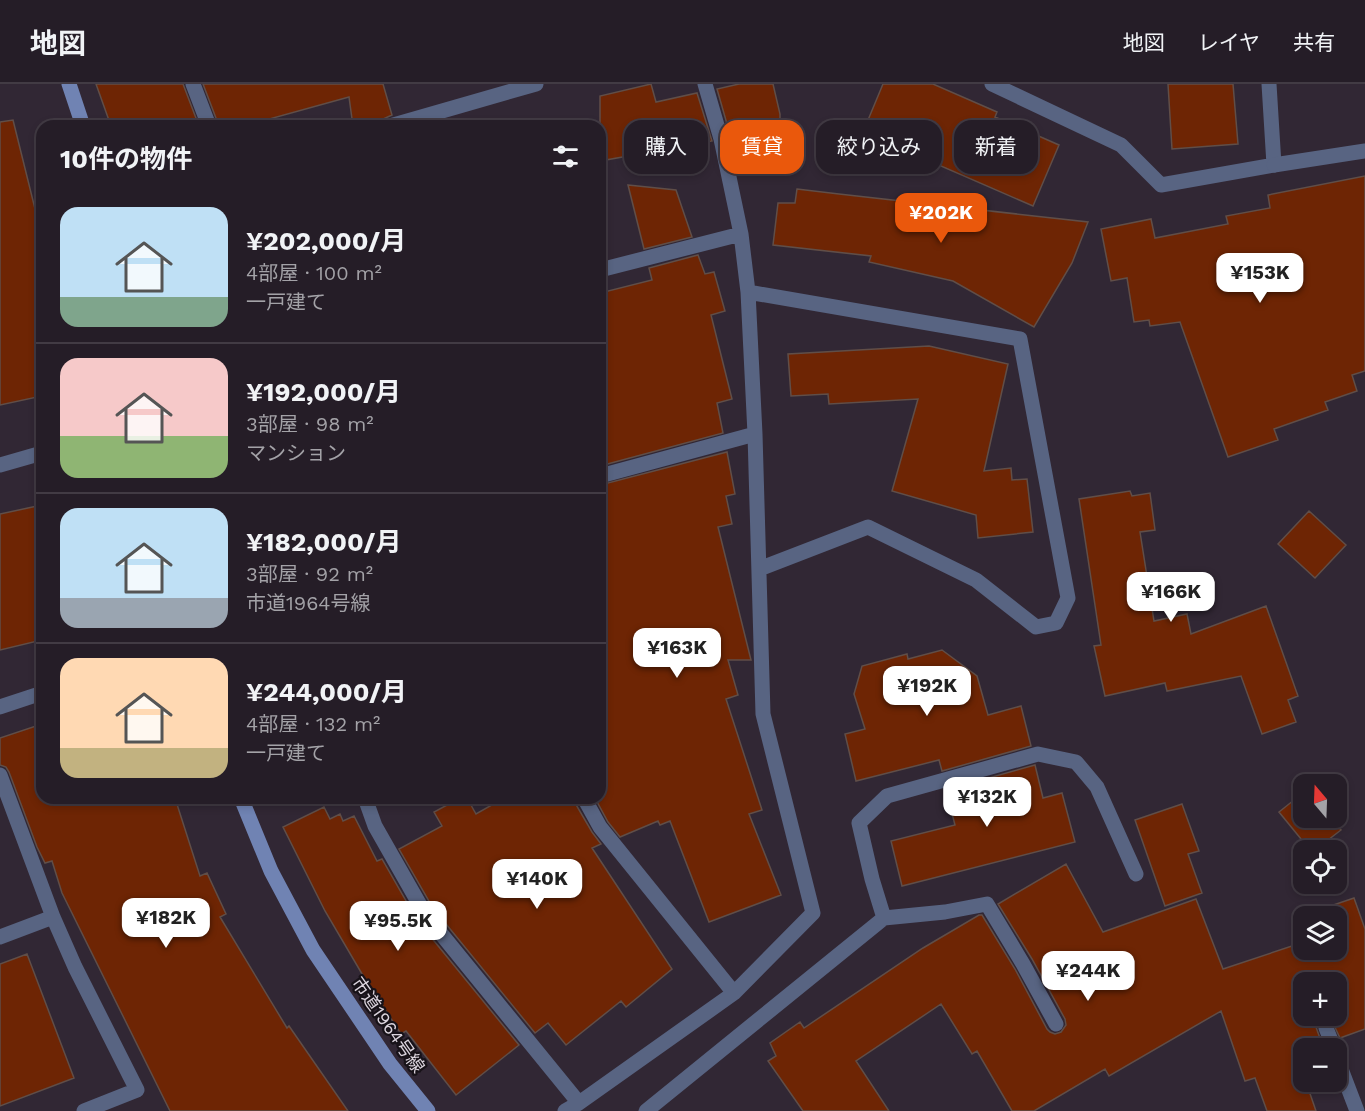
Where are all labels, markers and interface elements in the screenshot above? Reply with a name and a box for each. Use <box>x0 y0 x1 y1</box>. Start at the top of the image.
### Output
text: 地図 <box>30 27 86 60</box>
text: 地図 <box>1123 30 1165 55</box>
text: レイヤ <box>1198 30 1260 55</box>
text: 共有 <box>1293 30 1335 55</box>
chip: 購入 <box>624 120 708 174</box>
chip: 賃貸 <box>720 120 804 174</box>
chip: 絞り込み <box>816 120 942 174</box>
chip: 新着 <box>954 120 1038 174</box>
icon: filters <box>549 140 582 173</box>
text: 10件の物件 <box>60 144 192 174</box>
pin: ¥202K <box>899 193 983 244</box>
text: ¥202K <box>909 200 973 224</box>
text: ¥202,000/月 <box>246 226 406 256</box>
icon: home <box>108 231 180 303</box>
pin: ¥153K <box>1218 253 1302 304</box>
text: ¥153K <box>1230 260 1290 284</box>
text: 4部屋 · 100 m² <box>246 261 382 285</box>
text: 一戸建て <box>246 290 326 314</box>
text: ¥192,000/月 <box>246 377 401 407</box>
icon: home <box>108 382 180 454</box>
text: 3部屋 · 98 m² <box>246 412 374 436</box>
text: マンション <box>246 441 346 465</box>
text: ¥182,000/月 <box>246 527 401 557</box>
icon: home <box>108 532 180 604</box>
text: 3部屋 · 92 m² <box>246 562 373 586</box>
pin: ¥166K <box>1129 572 1213 623</box>
text: ¥166K <box>1141 579 1201 603</box>
text: 市道1964号線 <box>246 591 371 615</box>
pin: ¥163K <box>635 628 719 679</box>
text: ¥163K <box>647 635 707 659</box>
pin: ¥192K <box>885 666 969 717</box>
text: ¥192K <box>897 673 957 697</box>
text: ¥244,000/月 <box>246 677 407 707</box>
icon: home <box>108 682 180 754</box>
text: 4部屋 · 132 m² <box>246 712 380 736</box>
text: 一戸建て <box>246 741 326 765</box>
north arrow <box>1293 774 1347 828</box>
map controls <box>1293 774 1347 1092</box>
pin: ¥132K <box>945 777 1029 828</box>
text: ¥132K <box>957 784 1017 808</box>
button: locate <box>1293 840 1347 894</box>
pin: ¥140K <box>495 859 579 910</box>
text: ¥140K <box>506 866 568 890</box>
pin: ¥182K <box>124 898 208 949</box>
pin: ¥95.5K <box>349 901 447 952</box>
text: ¥182K <box>136 905 196 929</box>
button: layers <box>1293 906 1347 960</box>
text: ¥95.5K <box>364 908 432 932</box>
pin: ¥244K <box>1046 951 1130 1002</box>
text: ¥244K <box>1056 958 1120 982</box>
button: + <box>1293 972 1347 1026</box>
street label: 市道1964号線 <box>348 973 429 1077</box>
button: − <box>1293 1038 1347 1092</box>

